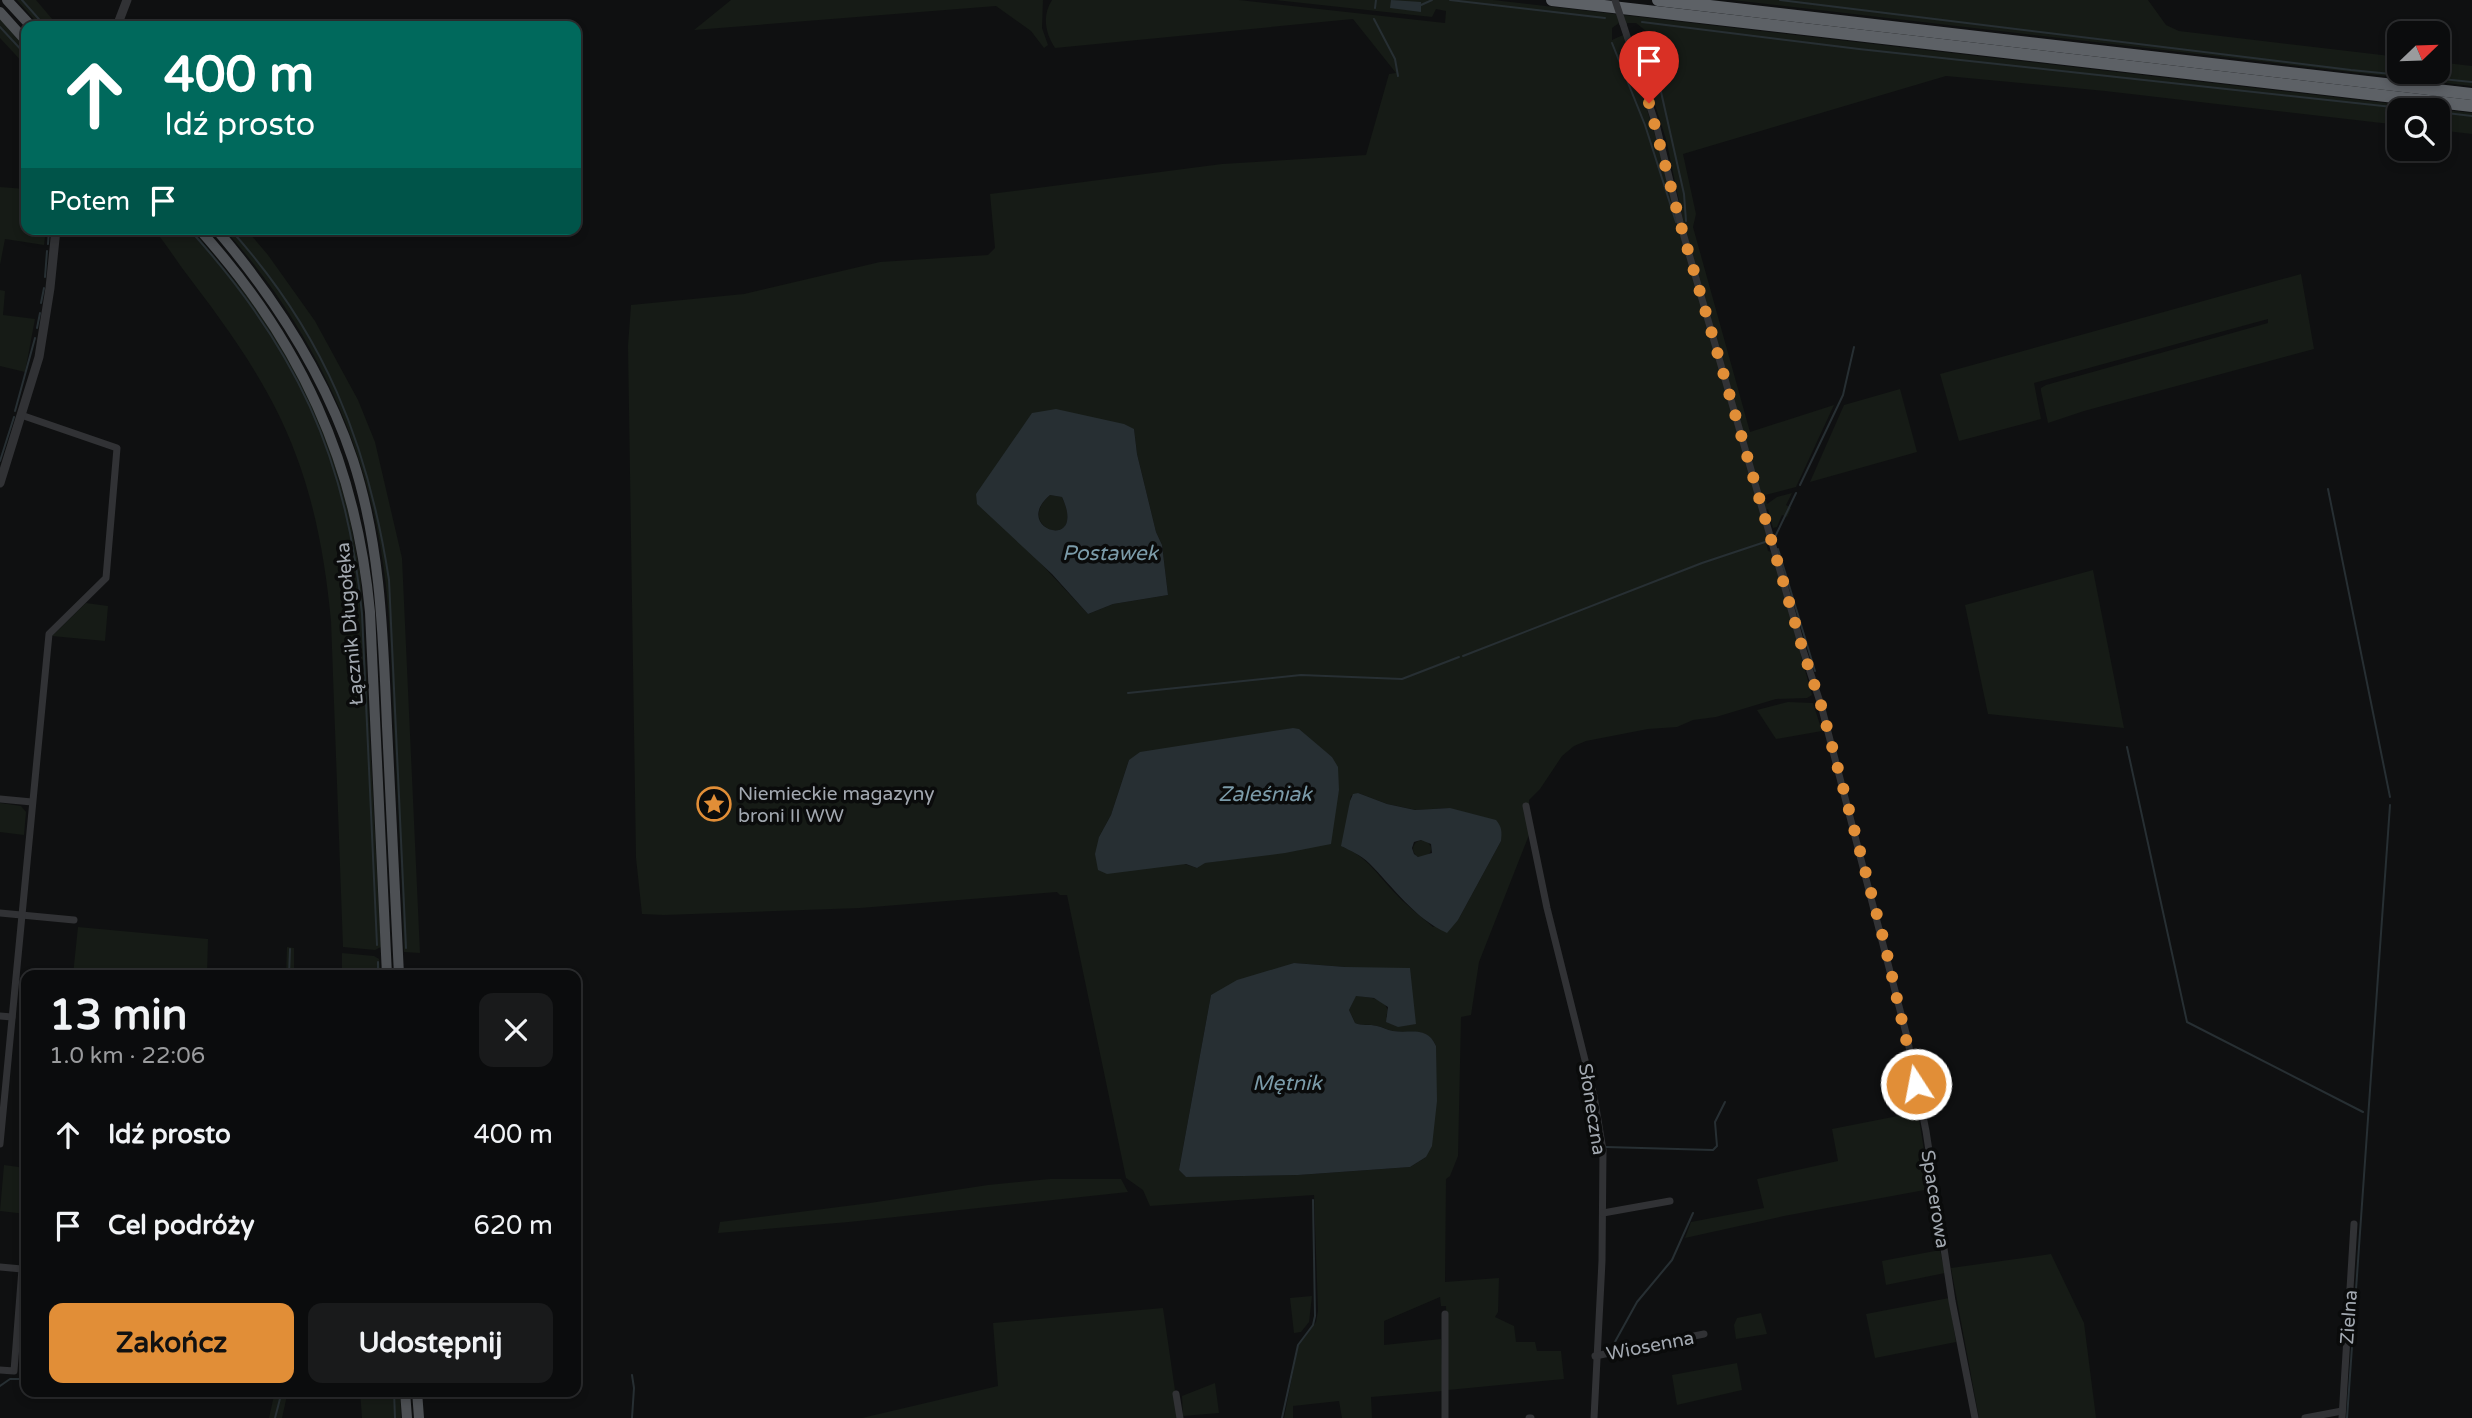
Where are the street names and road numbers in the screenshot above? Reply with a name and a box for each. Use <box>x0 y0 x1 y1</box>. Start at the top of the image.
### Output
street label: Łącznik Długołęka <box>332 541 368 706</box>
street label: Słoneczna <box>1574 1062 1610 1156</box>
street label: Spacerowa <box>1916 1149 1954 1250</box>
street label: Zielna <box>2336 1289 2362 1345</box>
street label: Wiosenna <box>1604 1327 1696 1365</box>

